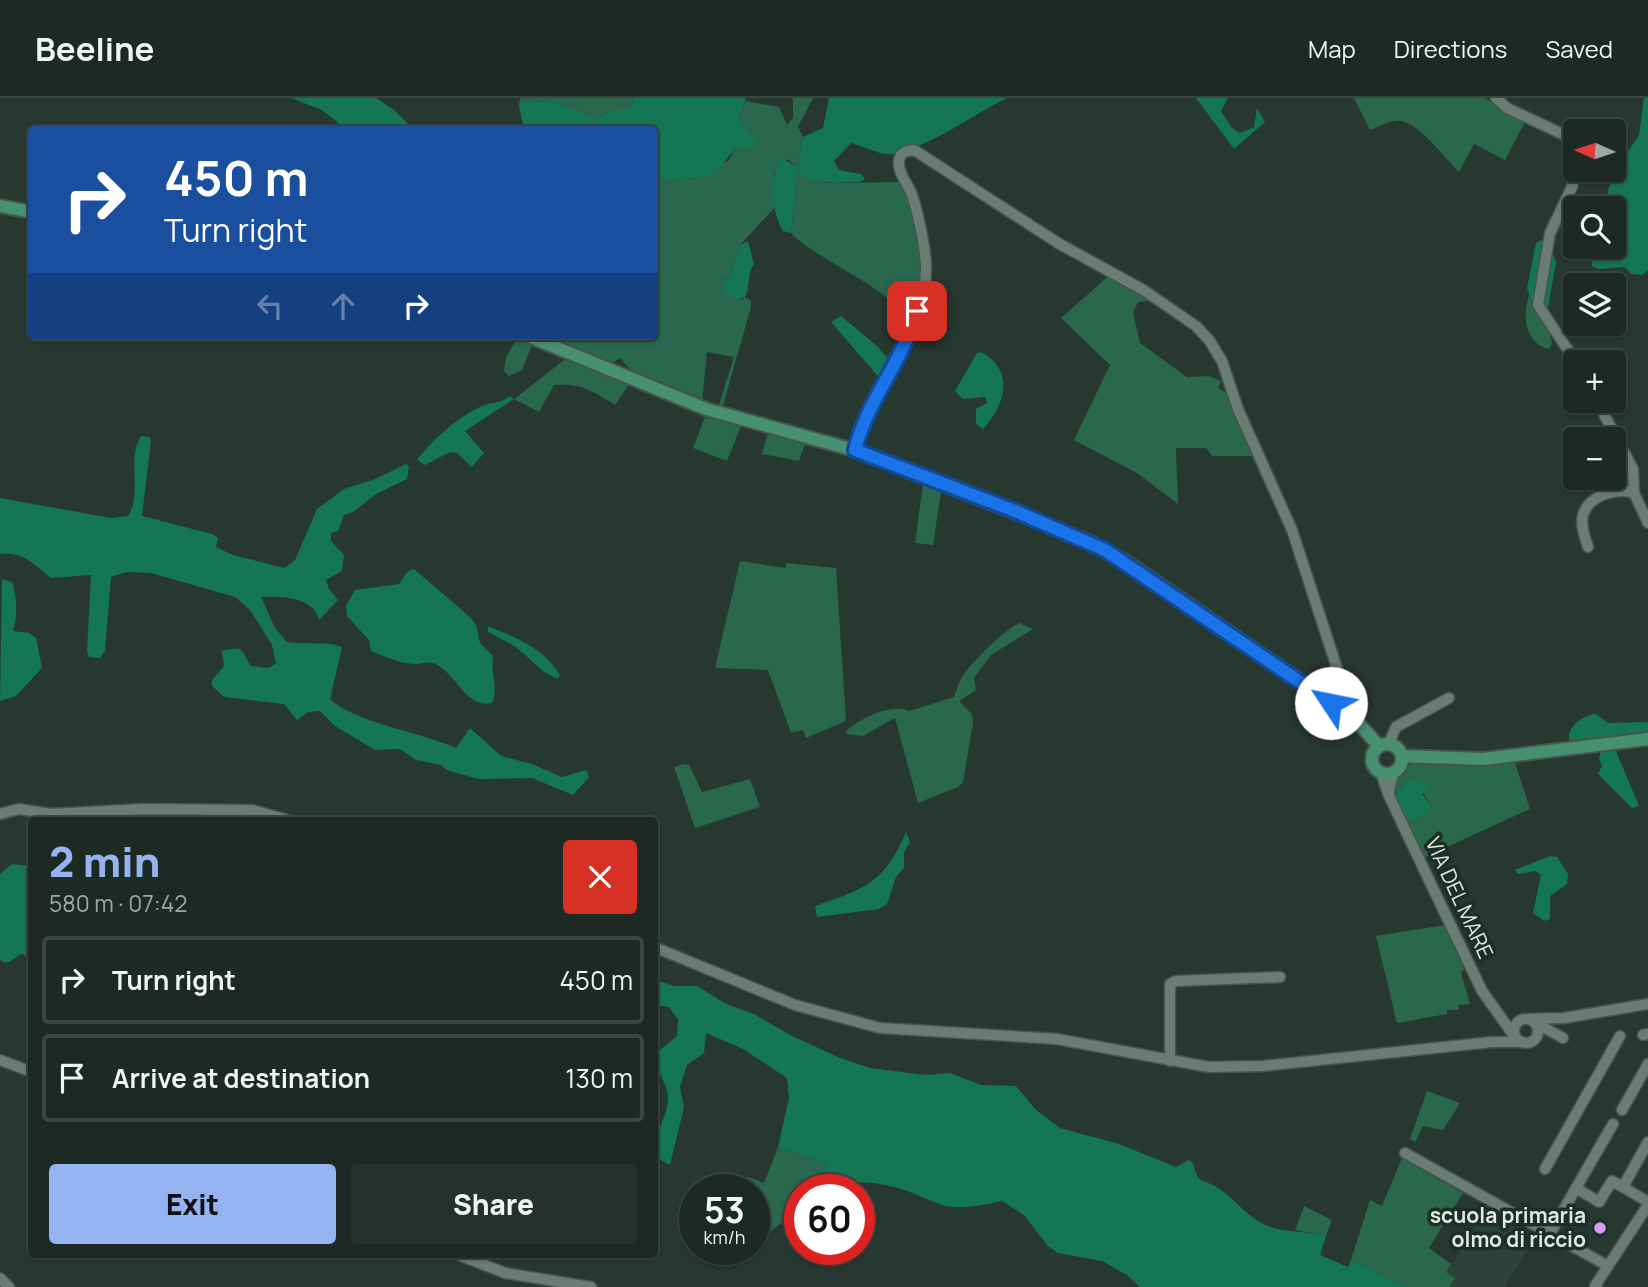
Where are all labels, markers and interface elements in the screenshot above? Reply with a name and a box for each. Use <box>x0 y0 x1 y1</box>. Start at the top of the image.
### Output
text: Beeline <box>35 26 154 71</box>
text: Map <box>1308 32 1356 65</box>
text: Directions <box>1394 32 1507 65</box>
text: Saved <box>1545 32 1613 65</box>
north arrow <box>1563 119 1626 182</box>
map controls <box>1563 119 1626 490</box>
text: 450 m <box>164 144 309 211</box>
icon: right <box>49 154 140 245</box>
button: search <box>1563 196 1626 259</box>
text: Turn right <box>164 208 307 252</box>
button: layers <box>1563 273 1626 336</box>
pin <box>887 281 947 341</box>
icon: left <box>251 287 289 325</box>
icon: ahead <box>324 287 362 325</box>
icon: right <box>397 287 435 325</box>
icon: arrive <box>898 292 936 330</box>
button: + <box>1563 350 1626 413</box>
button: − <box>1563 427 1626 490</box>
position arrow <box>1294 666 1368 740</box>
text: 2 min <box>49 832 160 890</box>
street label: VIA DEL MARE <box>1419 832 1500 963</box>
button: close <box>563 840 637 914</box>
text: 580 m · 07:42 <box>49 887 187 919</box>
icon: right <box>53 961 91 999</box>
text: Turn right <box>112 962 236 998</box>
text: 450 m <box>560 962 633 998</box>
icon: arrive <box>53 1059 91 1097</box>
text: Arrive at destination <box>112 1060 370 1096</box>
text: 130 m <box>565 1060 633 1096</box>
button: Exit <box>49 1164 336 1244</box>
button: Share <box>350 1164 637 1244</box>
speed limit sign: 60 <box>784 1174 875 1265</box>
text: 53 <box>704 1186 745 1234</box>
place label: scuola primaria olmo di riccio <box>1430 1201 1586 1253</box>
marker: scuola primaria olmo di riccio <box>1592 1220 1608 1236</box>
text: km/h <box>704 1225 745 1249</box>

